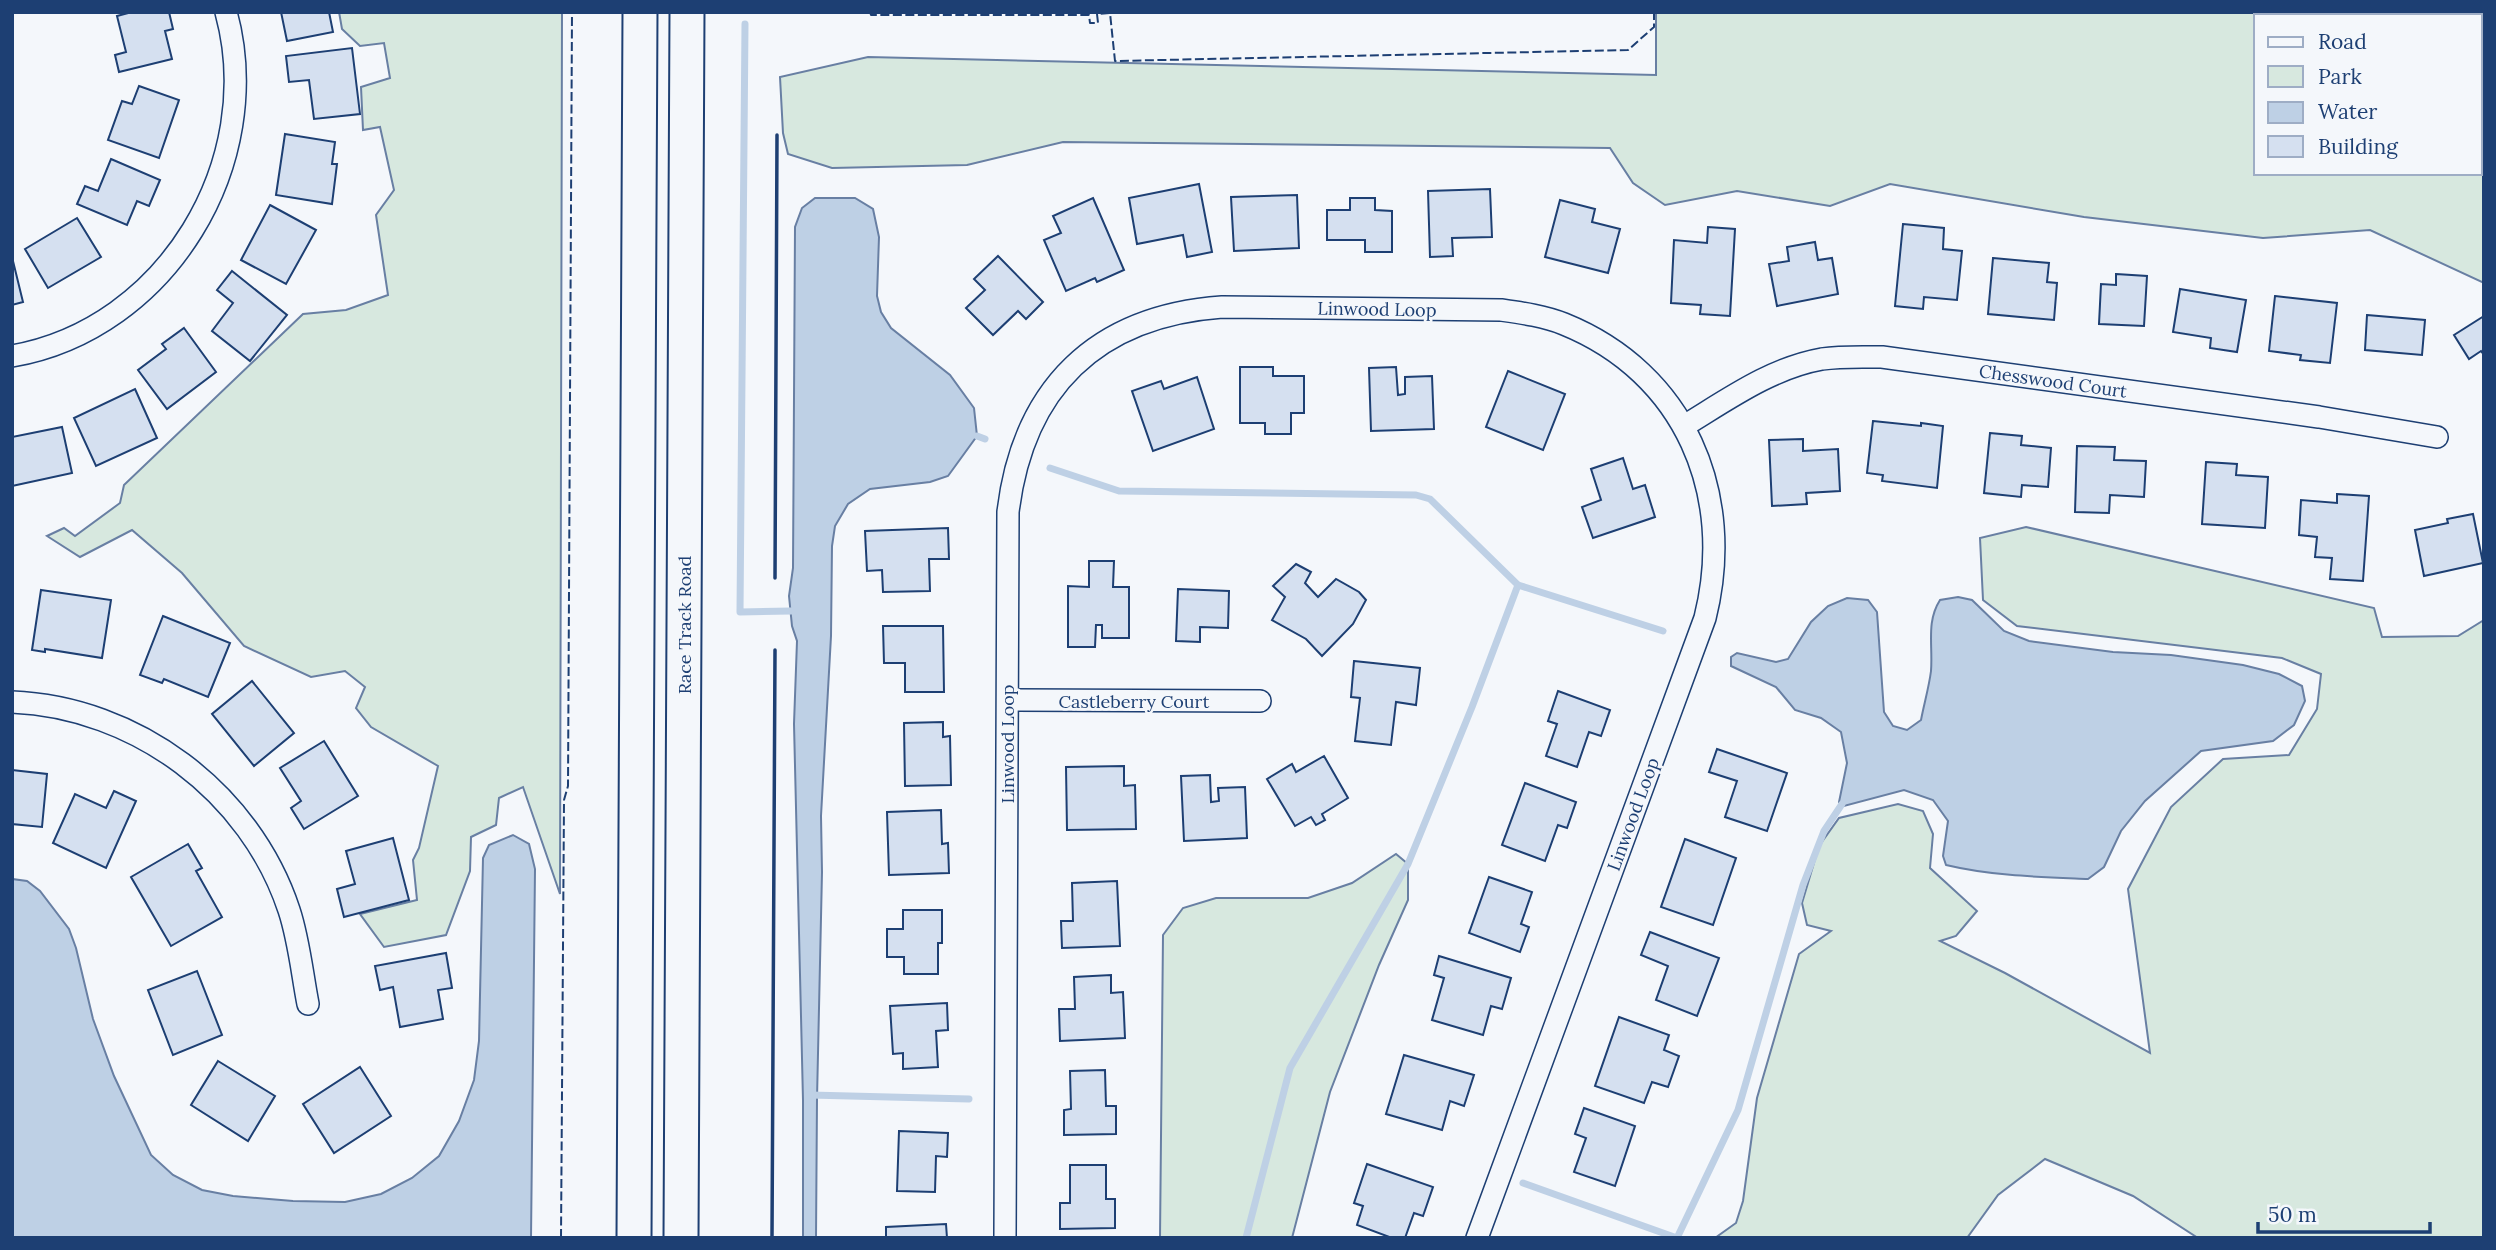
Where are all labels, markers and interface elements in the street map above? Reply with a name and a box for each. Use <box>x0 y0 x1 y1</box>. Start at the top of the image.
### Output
legend <box>2254 14 2482 175</box>
text: Road <box>2318 28 2367 55</box>
text: Park <box>2318 63 2362 90</box>
text: Water <box>2318 98 2377 125</box>
text: Building <box>2318 133 2398 160</box>
street label: Linwood Loop <box>1317 296 1437 322</box>
street label: Chesswood Court <box>1977 359 2129 403</box>
street label: Race Track Road <box>673 556 696 694</box>
street label: Linwood Loop <box>996 684 1019 804</box>
street label: Castleberry Court <box>1059 690 1209 713</box>
street label: Linwood Loop <box>1602 754 1664 874</box>
scale bar <box>2258 1190 2430 1234</box>
text: 50 m <box>2268 1201 2317 1228</box>

